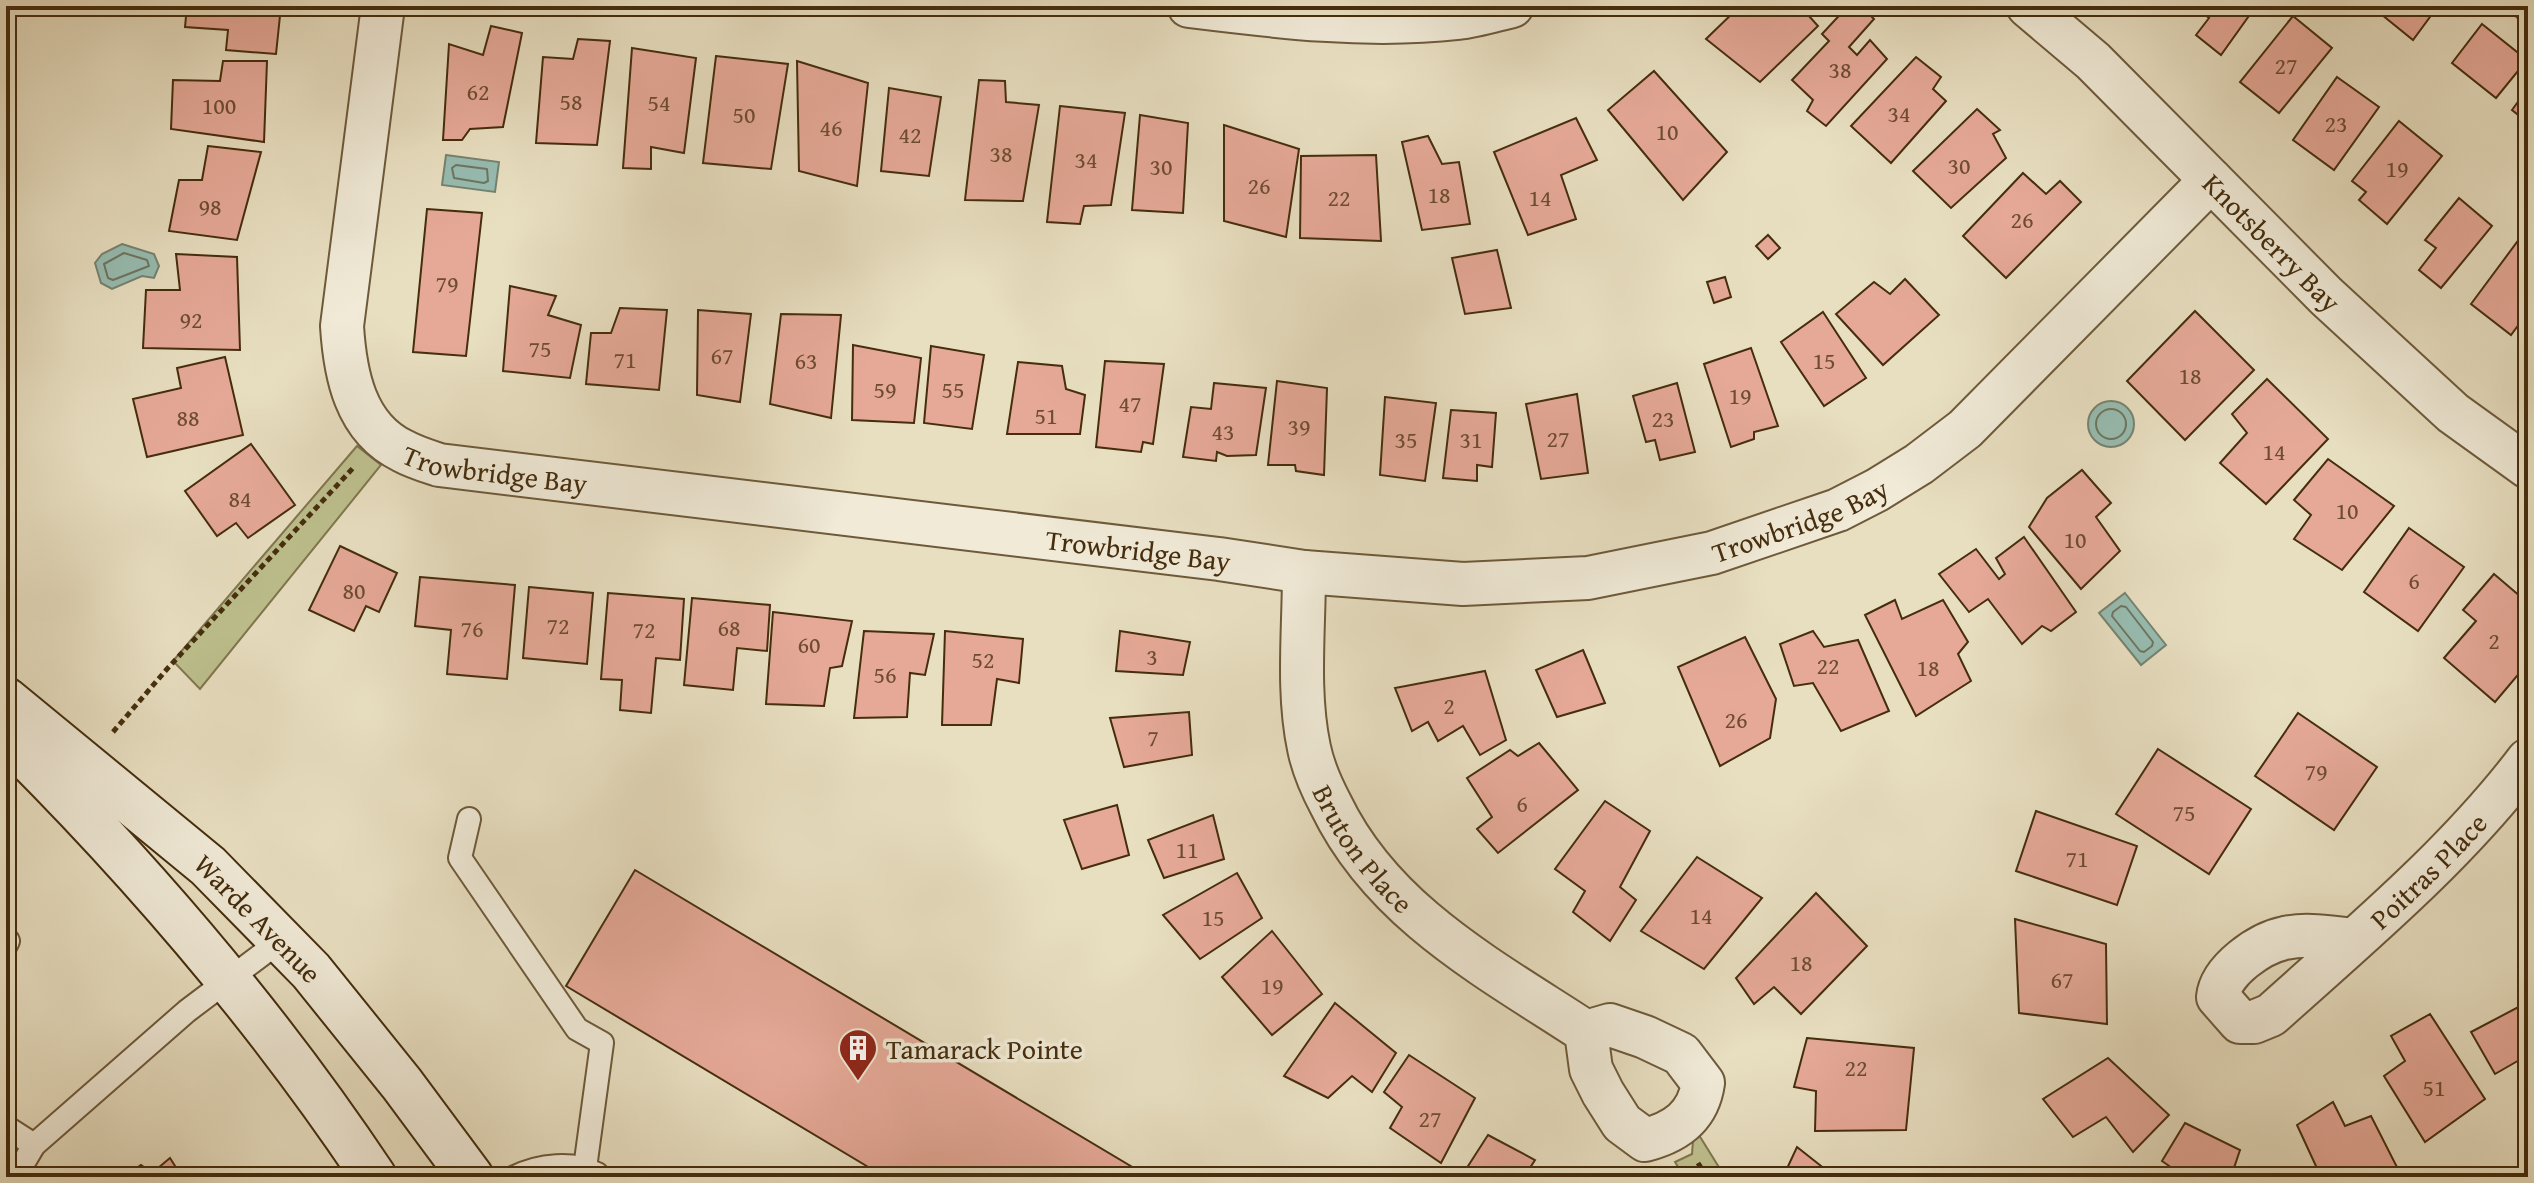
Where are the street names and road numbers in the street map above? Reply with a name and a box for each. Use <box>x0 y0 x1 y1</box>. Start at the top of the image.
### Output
street label: Knotsberry Bay <box>2194 163 2351 321</box>
street label: Trowbridge Bay <box>397 433 590 503</box>
street label: Trowbridge Bay <box>1706 467 1896 572</box>
street label: Trowbridge Bay <box>1044 518 1234 581</box>
street label: Bruton Place <box>1303 777 1423 922</box>
street label: Poitras Place <box>2360 803 2496 938</box>
street label: Warde Avenue <box>185 844 333 991</box>

